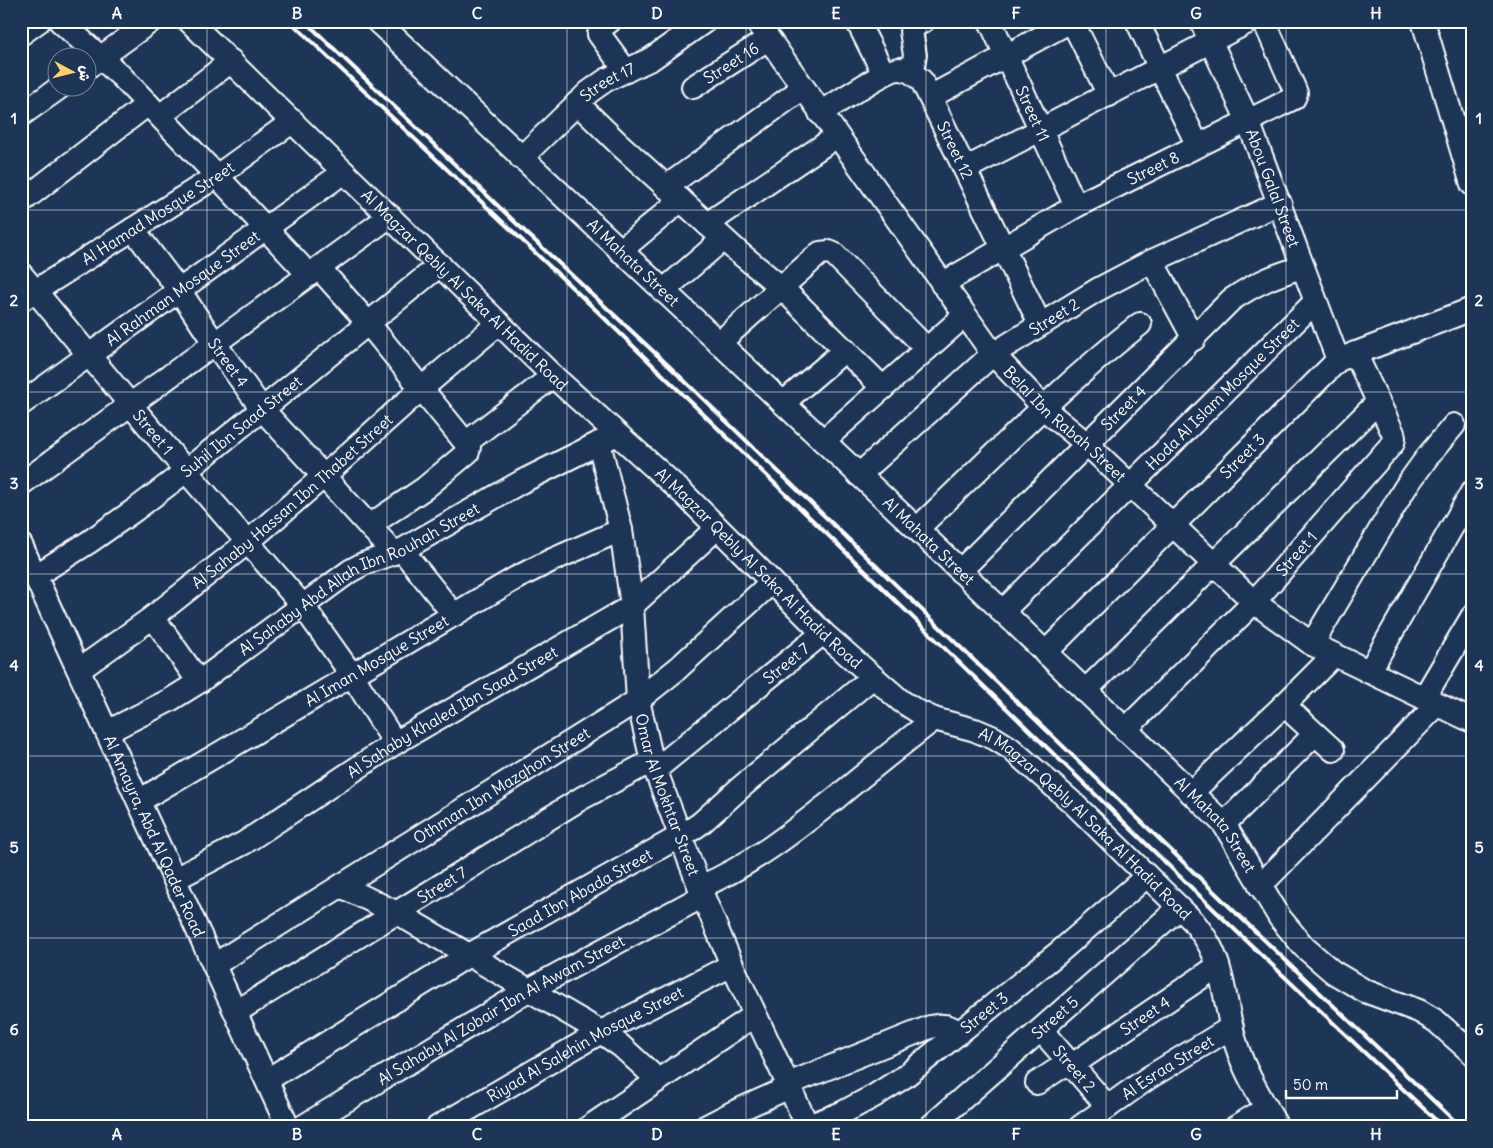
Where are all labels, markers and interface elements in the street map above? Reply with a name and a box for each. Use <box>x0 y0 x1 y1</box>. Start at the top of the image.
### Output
text: A <box>112 3 122 23</box>
text: B <box>292 3 303 23</box>
text: C <box>472 3 483 23</box>
text: D <box>651 3 663 23</box>
text: E <box>831 3 841 23</box>
text: F <box>1011 3 1021 23</box>
text: G <box>1190 3 1202 23</box>
text: H <box>1370 3 1382 23</box>
street label: Street 16 <box>699 38 762 88</box>
north arrow <box>48 48 98 98</box>
street label: Street 17 <box>575 58 638 106</box>
text: ش <box>75 65 95 82</box>
street label: Street 11 <box>1011 82 1055 145</box>
text: 1 <box>11 108 17 128</box>
text: 1 <box>1476 108 1482 128</box>
street label: Street 12 <box>933 118 978 182</box>
street label: Abou Galal Street <box>1242 126 1305 250</box>
street label: Street 8 <box>1124 147 1182 189</box>
street label: Al Hamad Mosque Street <box>78 157 238 269</box>
street label: Al Magzar Qebly Al Saka Al Hadid Road <box>357 185 572 395</box>
street label: Al Mahata Street <box>583 214 684 311</box>
street label: Al Rahman Mosque Street <box>102 226 264 350</box>
text: 2 <box>10 290 19 310</box>
text: 2 <box>1475 290 1484 310</box>
street label: Street 2 <box>1025 293 1083 340</box>
street label: Hoda Al Islam Mosque Street <box>1141 313 1304 474</box>
street label: Street 4 <box>204 334 253 391</box>
street label: Belal Ibn Rabah Street <box>999 361 1131 486</box>
street label: Suhil Ibn Saad Street <box>176 371 306 481</box>
street label: Street 4 <box>1097 381 1150 434</box>
street label: Street 1 <box>129 405 178 459</box>
street label: Al Sahaby Hassan Ibn Thabet Street <box>187 409 397 593</box>
street label: Street 3 <box>1216 429 1269 482</box>
street label: Al Magzar Qebly Al Saka Al Hadid Road <box>651 463 866 673</box>
text: 3 <box>9 473 19 493</box>
text: 3 <box>1474 473 1484 493</box>
street label: Al Mahata Street <box>879 492 979 589</box>
street label: Al Sahaby Abd Allah Ibn Rouhah Street <box>235 498 483 660</box>
street label: Street 1 <box>1271 527 1321 580</box>
street label: Al Iman Mosque Street <box>301 610 452 711</box>
street label: Street 7 <box>759 638 813 688</box>
street label: Al Sahaby Khaled Ibn Saad Street <box>343 641 561 782</box>
text: 4 <box>9 655 19 675</box>
text: 4 <box>1474 655 1484 675</box>
street label: Omar Al Mokhtar Street <box>631 711 705 879</box>
street label: Othman Ibn Mazghon Street <box>409 722 594 848</box>
street label: Al Magzar Qebly Al Saka Al Hadid Road <box>976 723 1196 924</box>
street label: Al Amayra, Abd Al Qader Road <box>99 732 209 940</box>
street label: Al Mahata Street <box>1170 772 1261 876</box>
text: 5 <box>9 837 19 857</box>
text: 5 <box>1474 837 1484 857</box>
street label: Saad Ibn Abada Street <box>504 844 656 941</box>
street label: Street 7 <box>413 862 470 908</box>
street label: Al Sahaby Al Zobair Ibn Al Awam Street <box>374 930 628 1089</box>
street label: Riyad Al Salehin Mosque Street <box>483 981 687 1106</box>
street label: Street 3 <box>956 987 1012 1038</box>
street label: Street 5 <box>1027 991 1082 1043</box>
street label: Street 4 <box>1116 992 1174 1040</box>
text: 6 <box>9 1019 19 1039</box>
text: 6 <box>1474 1019 1484 1039</box>
street label: Al Esraa Street <box>1117 1030 1218 1104</box>
street label: Street 2 <box>1049 1041 1100 1096</box>
scale bar <box>1286 1068 1397 1100</box>
text: 50 m <box>1293 1075 1328 1094</box>
text: A <box>112 1124 122 1144</box>
text: B <box>292 1124 303 1144</box>
text: C <box>472 1124 483 1144</box>
text: D <box>651 1124 663 1144</box>
text: E <box>831 1124 841 1144</box>
text: F <box>1011 1124 1021 1144</box>
text: G <box>1190 1124 1202 1144</box>
text: H <box>1370 1124 1382 1144</box>

